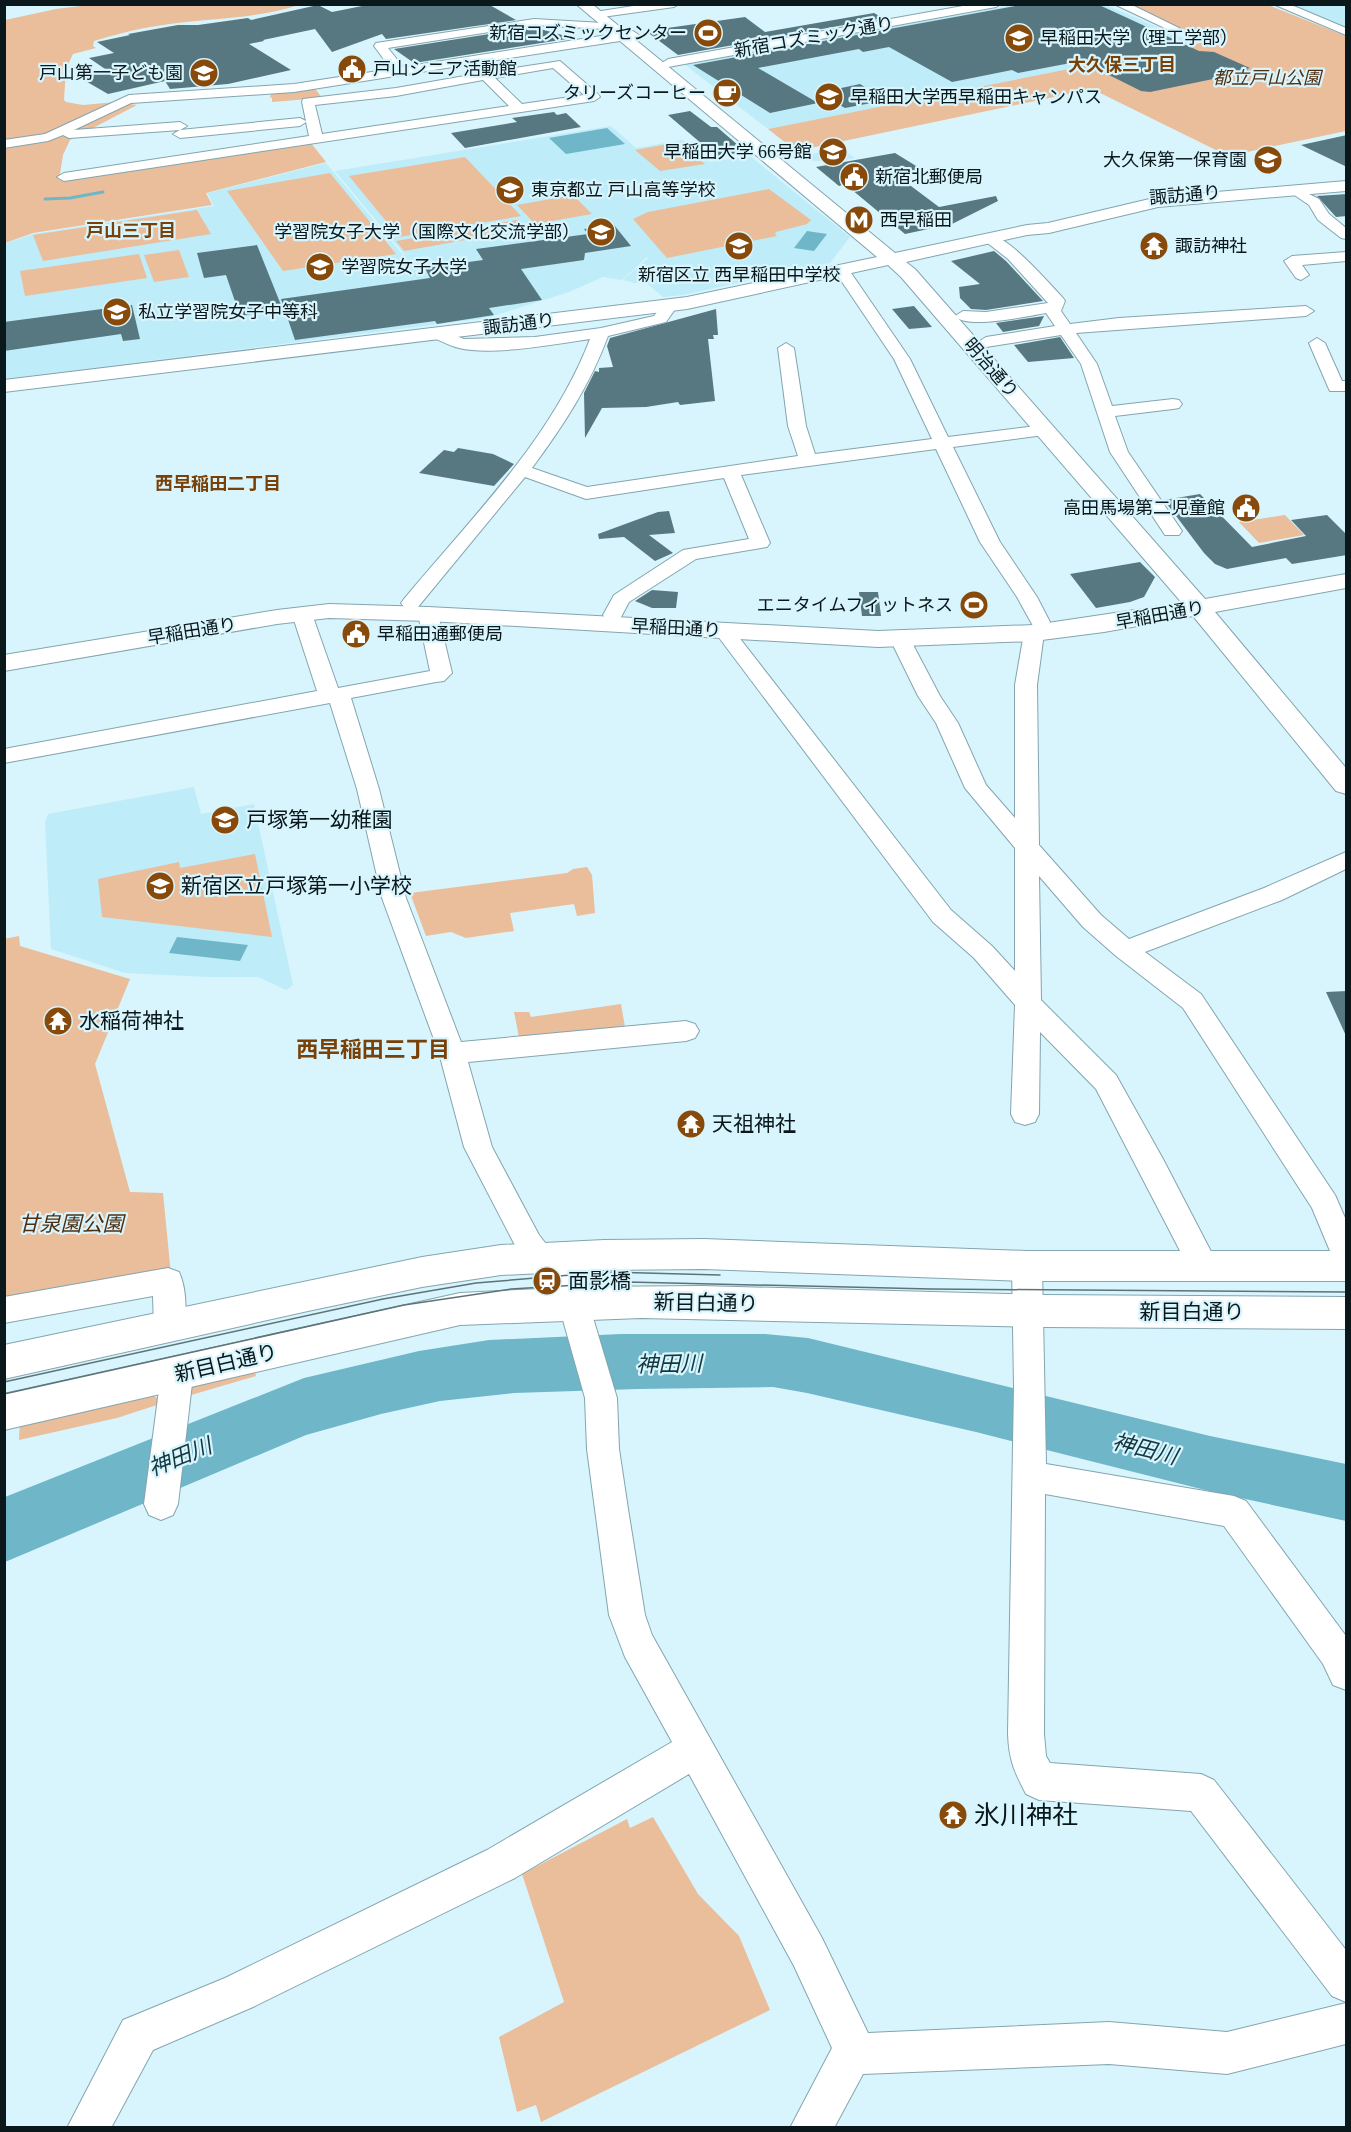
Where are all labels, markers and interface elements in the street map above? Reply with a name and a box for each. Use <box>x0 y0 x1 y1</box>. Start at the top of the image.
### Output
street label: 新宿コズミック通り <box>732 13 896 61</box>
sports icon: 新宿コズミックセンター <box>692 17 724 49</box>
school or university icon: 早稲田大学（理工学部） <box>1003 22 1035 54</box>
place label: 新宿コズミックセンター <box>489 23 687 43</box>
place label: 早稲田大学（理工学部） <box>1040 28 1238 48</box>
public building icon: 戸山シニア活動館 <box>336 53 368 85</box>
district label: 大久保三丁目 <box>1068 55 1176 75</box>
school or university icon: 戸山第一子ども園 <box>188 57 220 89</box>
place label: 戸山シニア活動館 <box>373 59 517 79</box>
place label: 戸山第一子ども園 <box>39 63 183 83</box>
park label: 都立戸山公園 <box>1213 68 1324 88</box>
cafe icon: タリーズコーヒー <box>711 77 743 109</box>
school or university icon: 早稲田大学西早稲田キャンパス <box>813 81 845 113</box>
place label: タリーズコーヒー <box>563 83 706 103</box>
place label: 早稲田大学西早稲田キャンパス <box>850 87 1102 107</box>
school or university icon: 早稲田大学 66号館 <box>817 136 849 168</box>
place label: 早稲田大学 66号館 <box>664 142 812 162</box>
school or university icon: 大久保第一保育園 <box>1252 144 1284 176</box>
place label: 大久保第一保育園 <box>1103 150 1247 170</box>
public building icon: 新宿北郵便局 <box>838 161 870 193</box>
place label: 新宿北郵便局 <box>875 167 983 187</box>
school or university icon: 東京都立 戸山高等学校 <box>494 174 526 206</box>
place label: 東京都立 戸山高等学校 <box>531 180 716 200</box>
street label: 諏訪通り <box>1148 182 1222 208</box>
metro station icon: 西早稲田 <box>843 204 875 236</box>
place label: 西早稲田 <box>880 210 952 230</box>
school or university icon: 学習院女子大学（国際文化交流学部） <box>585 216 617 248</box>
district label: 戸山三丁目 <box>86 221 176 241</box>
place label: 学習院女子大学（国際文化交流学部） <box>274 222 580 242</box>
school or university icon: 新宿区立 西早稲田中学校 <box>723 230 755 262</box>
temple icon: 諏訪神社 <box>1138 230 1170 262</box>
place label: 諏訪神社 <box>1175 236 1247 256</box>
school or university icon: 学習院女子大学 <box>304 251 336 283</box>
place label: 学習院女子大学 <box>341 257 467 277</box>
place label: 新宿区立 西早稲田中学校 <box>638 265 840 285</box>
school or university icon: 私立学習院女子中等科 <box>101 296 133 328</box>
place label: 私立学習院女子中等科 <box>138 302 318 322</box>
street label: 諏訪通り <box>482 310 556 338</box>
street label: 明治通り <box>960 334 1022 402</box>
district label: 西早稲田二丁目 <box>155 474 281 494</box>
public building icon: 高田馬場第二児童館 <box>1230 492 1262 524</box>
place label: 高田馬場第二児童館 <box>1063 498 1225 518</box>
sports icon: エニタイムフィットネス <box>958 589 990 621</box>
place label: エニタイムフィットネス <box>757 595 953 615</box>
street label: 早稲田通り <box>1114 597 1206 633</box>
street label: 早稲田通り <box>146 614 238 648</box>
street label: 早稲田通り <box>631 616 721 640</box>
public building icon: 早稲田通郵便局 <box>340 618 372 650</box>
place label: 早稲田通郵便局 <box>377 624 503 644</box>
school or university icon: 戸塚第一幼稚園 <box>209 804 241 836</box>
place label: 戸塚第一幼稚園 <box>246 808 393 832</box>
school or university icon: 新宿区立戸塚第一小学校 <box>144 870 176 902</box>
place label: 新宿区立戸塚第一小学校 <box>181 874 412 898</box>
temple icon: 水稲荷神社 <box>42 1005 74 1037</box>
place label: 水稲荷神社 <box>79 1009 184 1033</box>
district label: 西早稲田三丁目 <box>296 1037 450 1062</box>
temple icon: 天祖神社 <box>675 1108 707 1140</box>
place label: 天祖神社 <box>712 1112 796 1136</box>
park label: 甘泉園公園 <box>19 1212 126 1236</box>
station icon: 面影橋 <box>531 1265 563 1297</box>
place label: 面影橋 <box>568 1269 631 1293</box>
street label: 新目白通り <box>653 1290 759 1316</box>
street label: 新目白通り <box>1140 1300 1245 1324</box>
street label: 新目白通り <box>172 1339 280 1387</box>
water label: 神田川 <box>636 1351 704 1377</box>
water label: 神田川 <box>1110 1429 1182 1470</box>
water label: 神田川 <box>145 1432 217 1481</box>
temple icon: 氷川神社 <box>937 1799 969 1831</box>
place label: 氷川神社 <box>974 1801 1078 1830</box>

